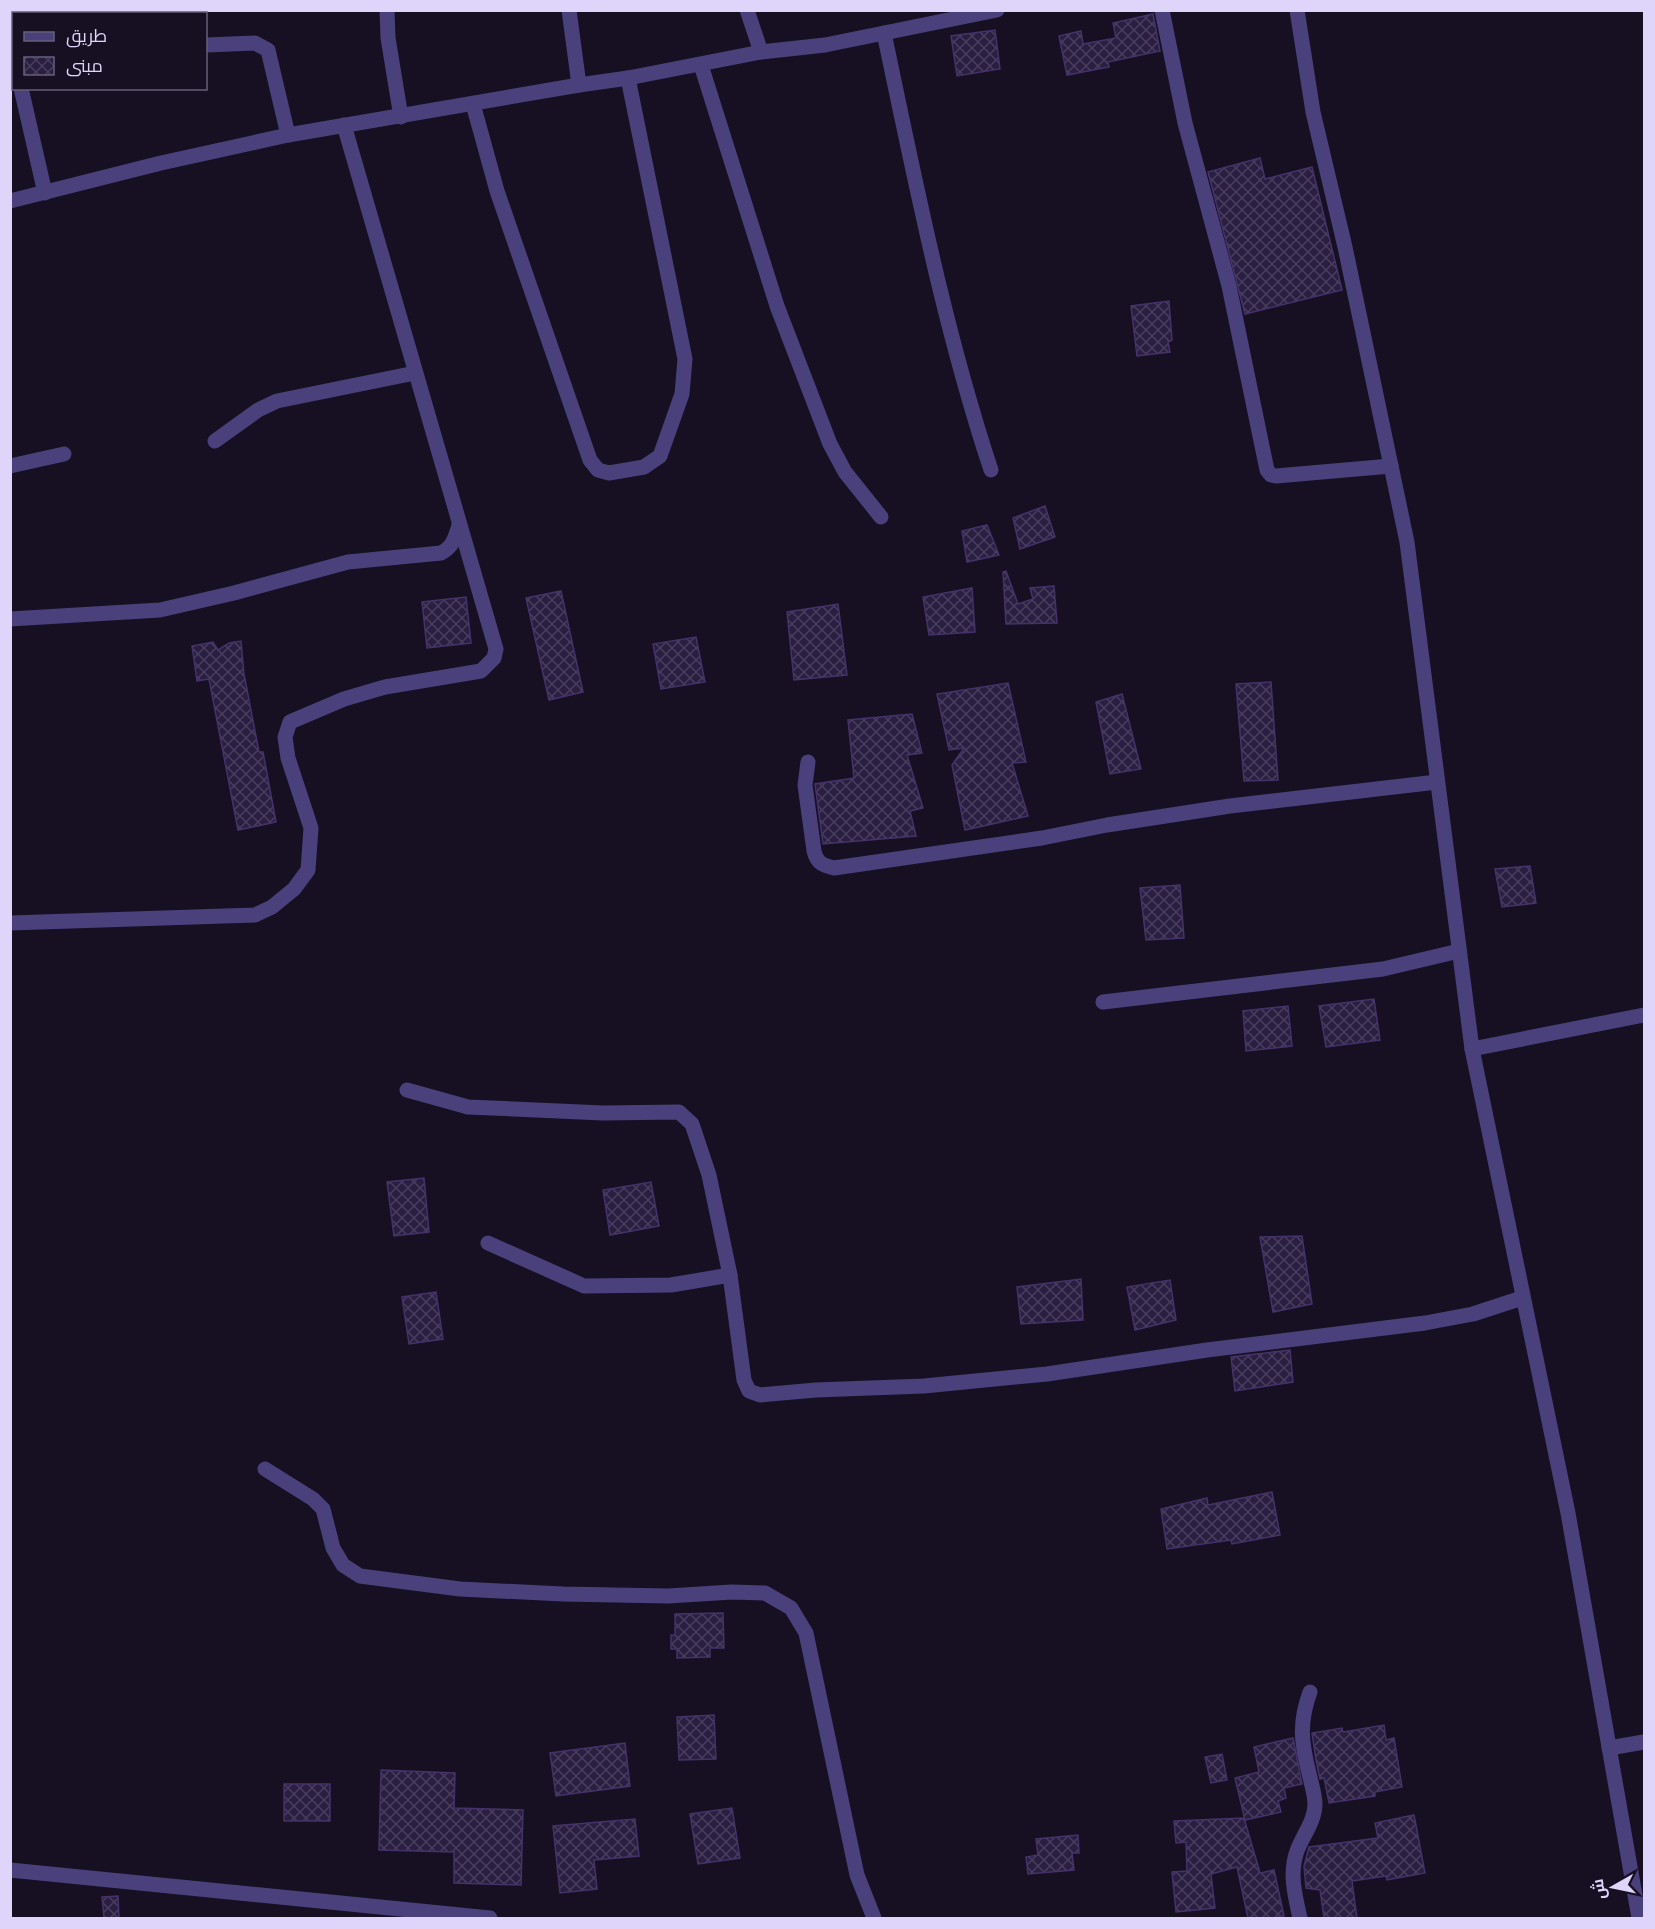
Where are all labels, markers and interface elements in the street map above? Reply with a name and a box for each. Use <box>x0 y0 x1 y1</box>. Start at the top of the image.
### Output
legend <box>12 12 207 90</box>
text: طريق <box>66 23 107 48</box>
text: مبنى <box>66 53 103 78</box>
north arrow <box>1583 1857 1643 1917</box>
text: ش <box>1586 1877 1611 1901</box>

